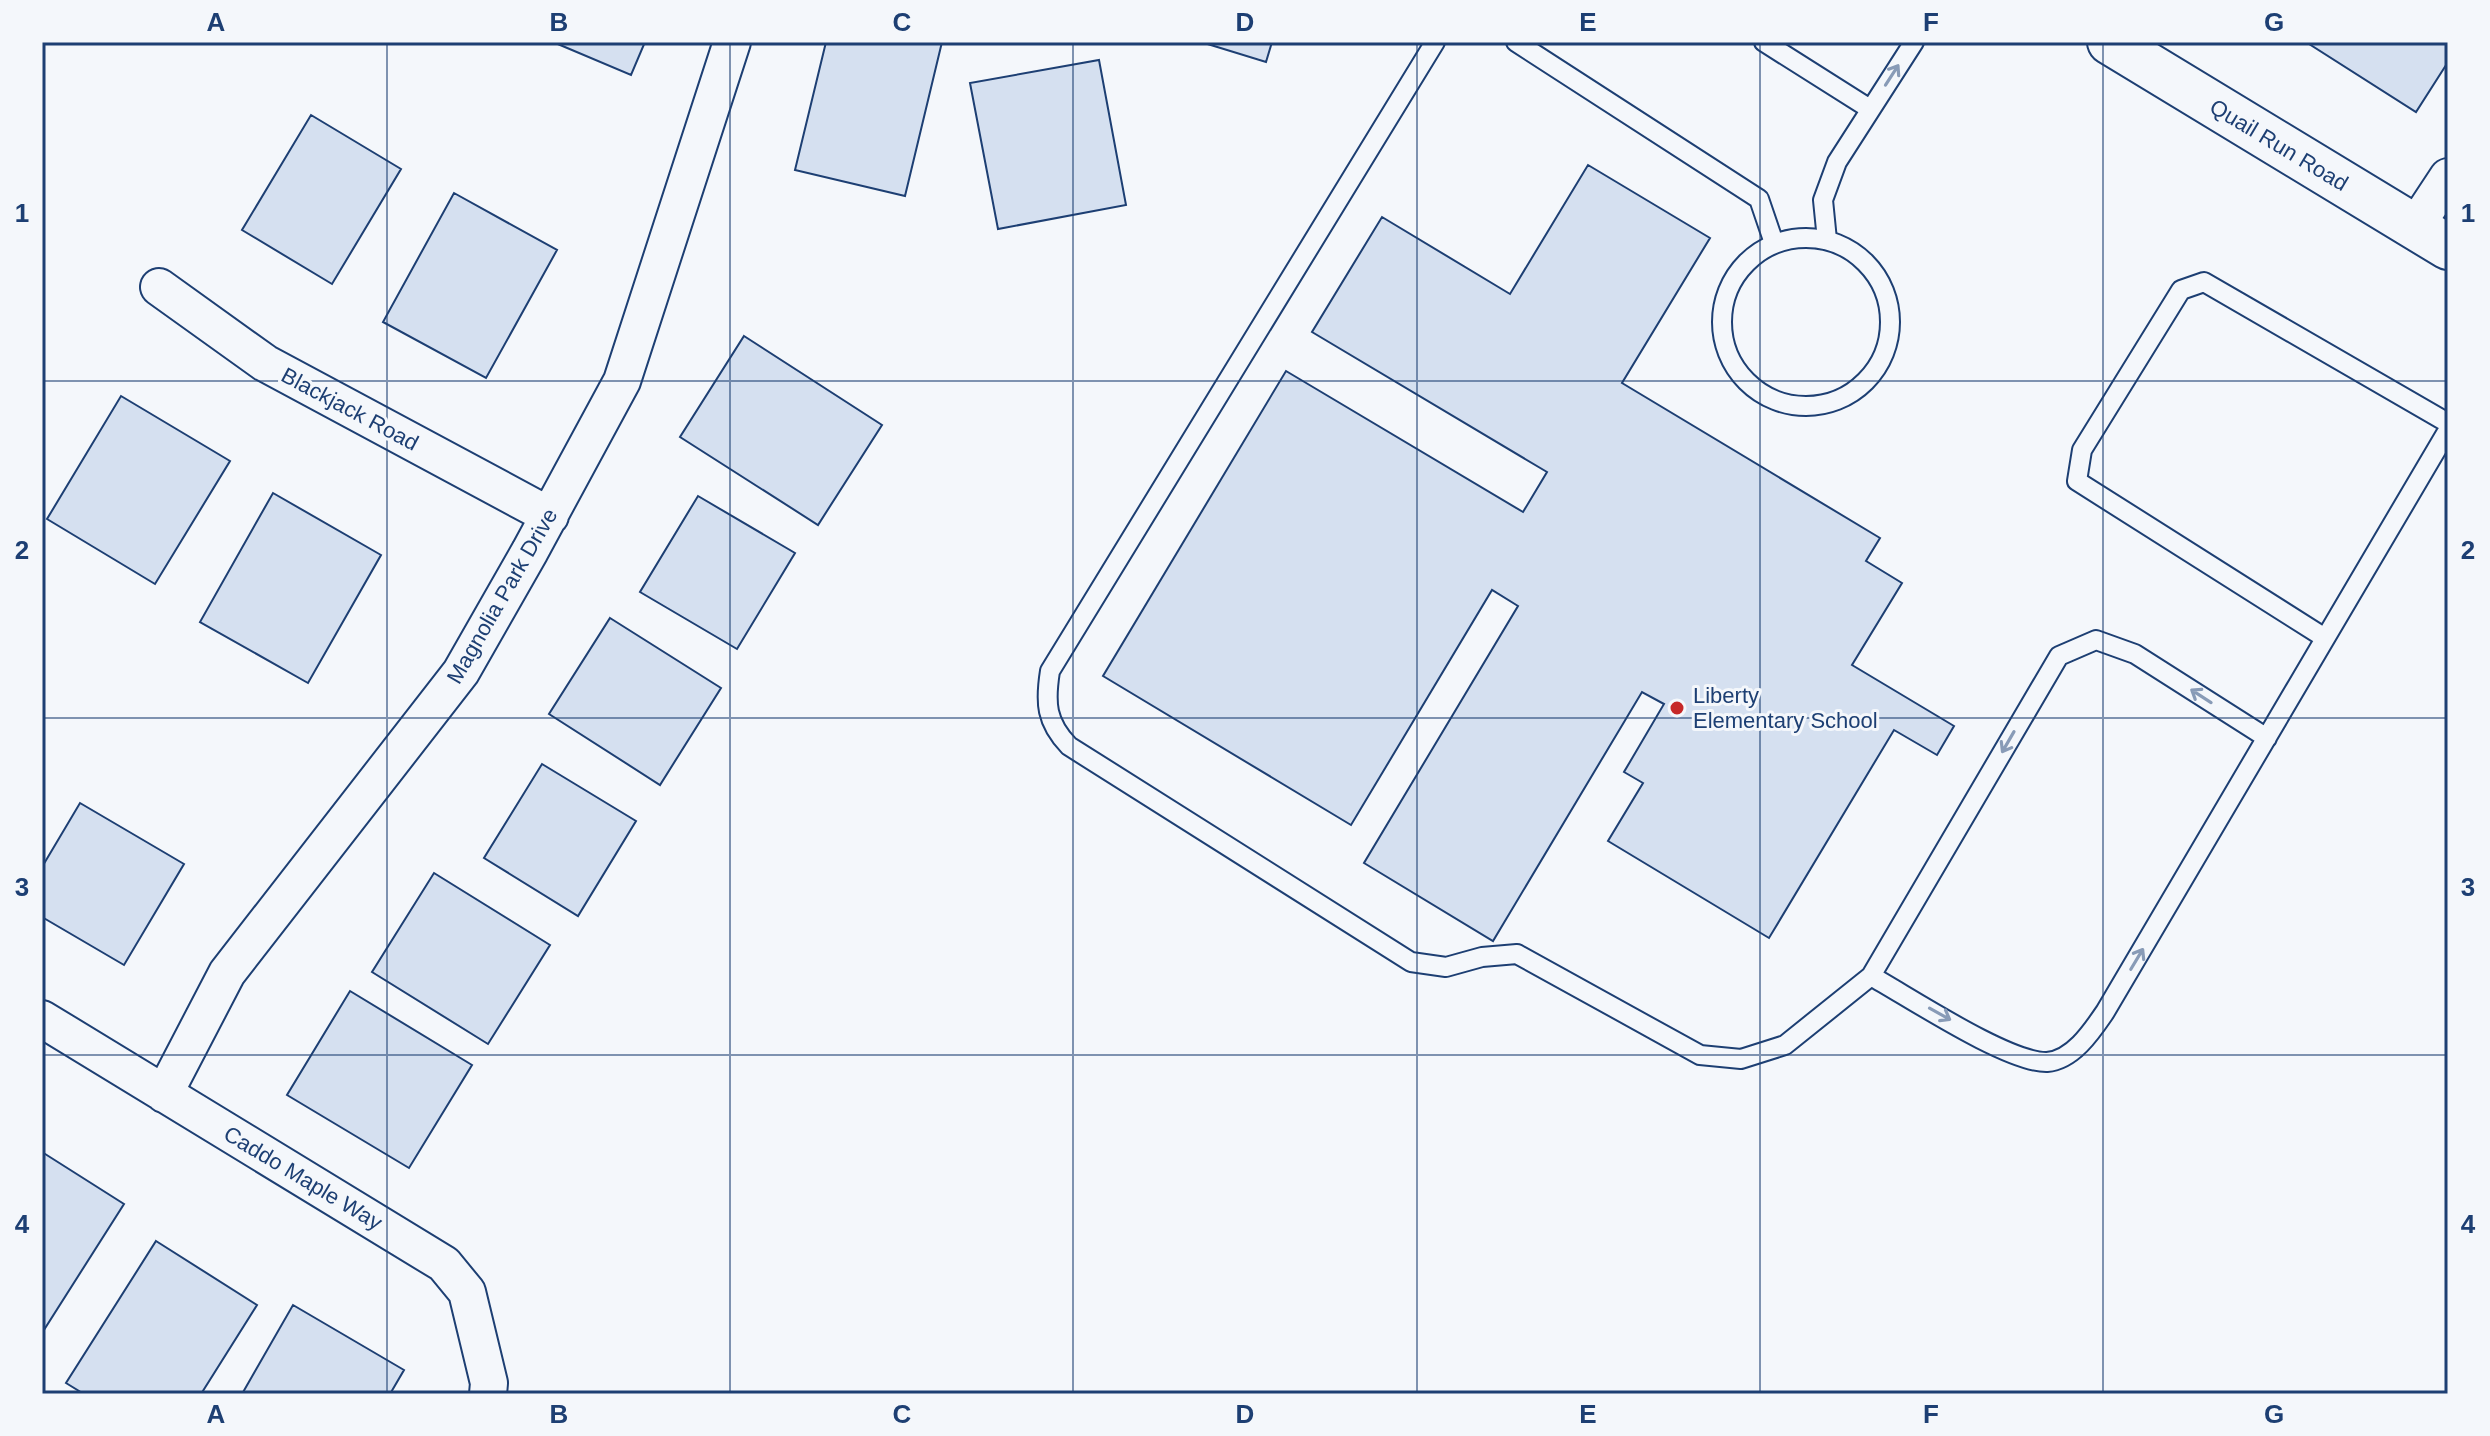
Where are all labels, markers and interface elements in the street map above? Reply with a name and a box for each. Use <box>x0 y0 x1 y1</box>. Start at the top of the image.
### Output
text: A <box>207 7 226 37</box>
text: B <box>550 7 568 37</box>
text: C <box>893 7 912 37</box>
text: D <box>1236 7 1254 37</box>
text: E <box>1579 7 1597 37</box>
text: F <box>1923 7 1939 37</box>
text: G <box>2264 7 2284 37</box>
one-way arrow <box>1883 65 1900 87</box>
street label: Quail Run Road <box>2205 94 2353 196</box>
text: 1 <box>15 198 29 228</box>
text: 1 <box>2461 198 2475 228</box>
street label: Blackjack Road <box>277 362 423 456</box>
street label: Magnolia Park Drive <box>442 504 562 688</box>
text: 2 <box>15 535 29 565</box>
text: 2 <box>2461 535 2475 565</box>
place label: Liberty Elementary School <box>1693 683 1878 733</box>
one-way arrow <box>2190 688 2213 704</box>
marker: Liberty Elementary School <box>1668 699 1686 717</box>
one-way arrow <box>2000 730 2016 753</box>
text: 3 <box>15 872 29 902</box>
text: 3 <box>2461 872 2475 902</box>
one-way arrow <box>2129 948 2145 971</box>
one-way arrow <box>1927 1007 1951 1022</box>
street label: Caddo Maple Way <box>219 1121 387 1235</box>
text: 4 <box>15 1209 30 1239</box>
text: 4 <box>2461 1209 2476 1239</box>
text: A <box>207 1399 226 1429</box>
text: B <box>550 1399 568 1429</box>
text: C <box>893 1399 912 1429</box>
text: D <box>1236 1399 1254 1429</box>
text: E <box>1579 1399 1597 1429</box>
text: F <box>1923 1399 1939 1429</box>
text: G <box>2264 1399 2284 1429</box>

